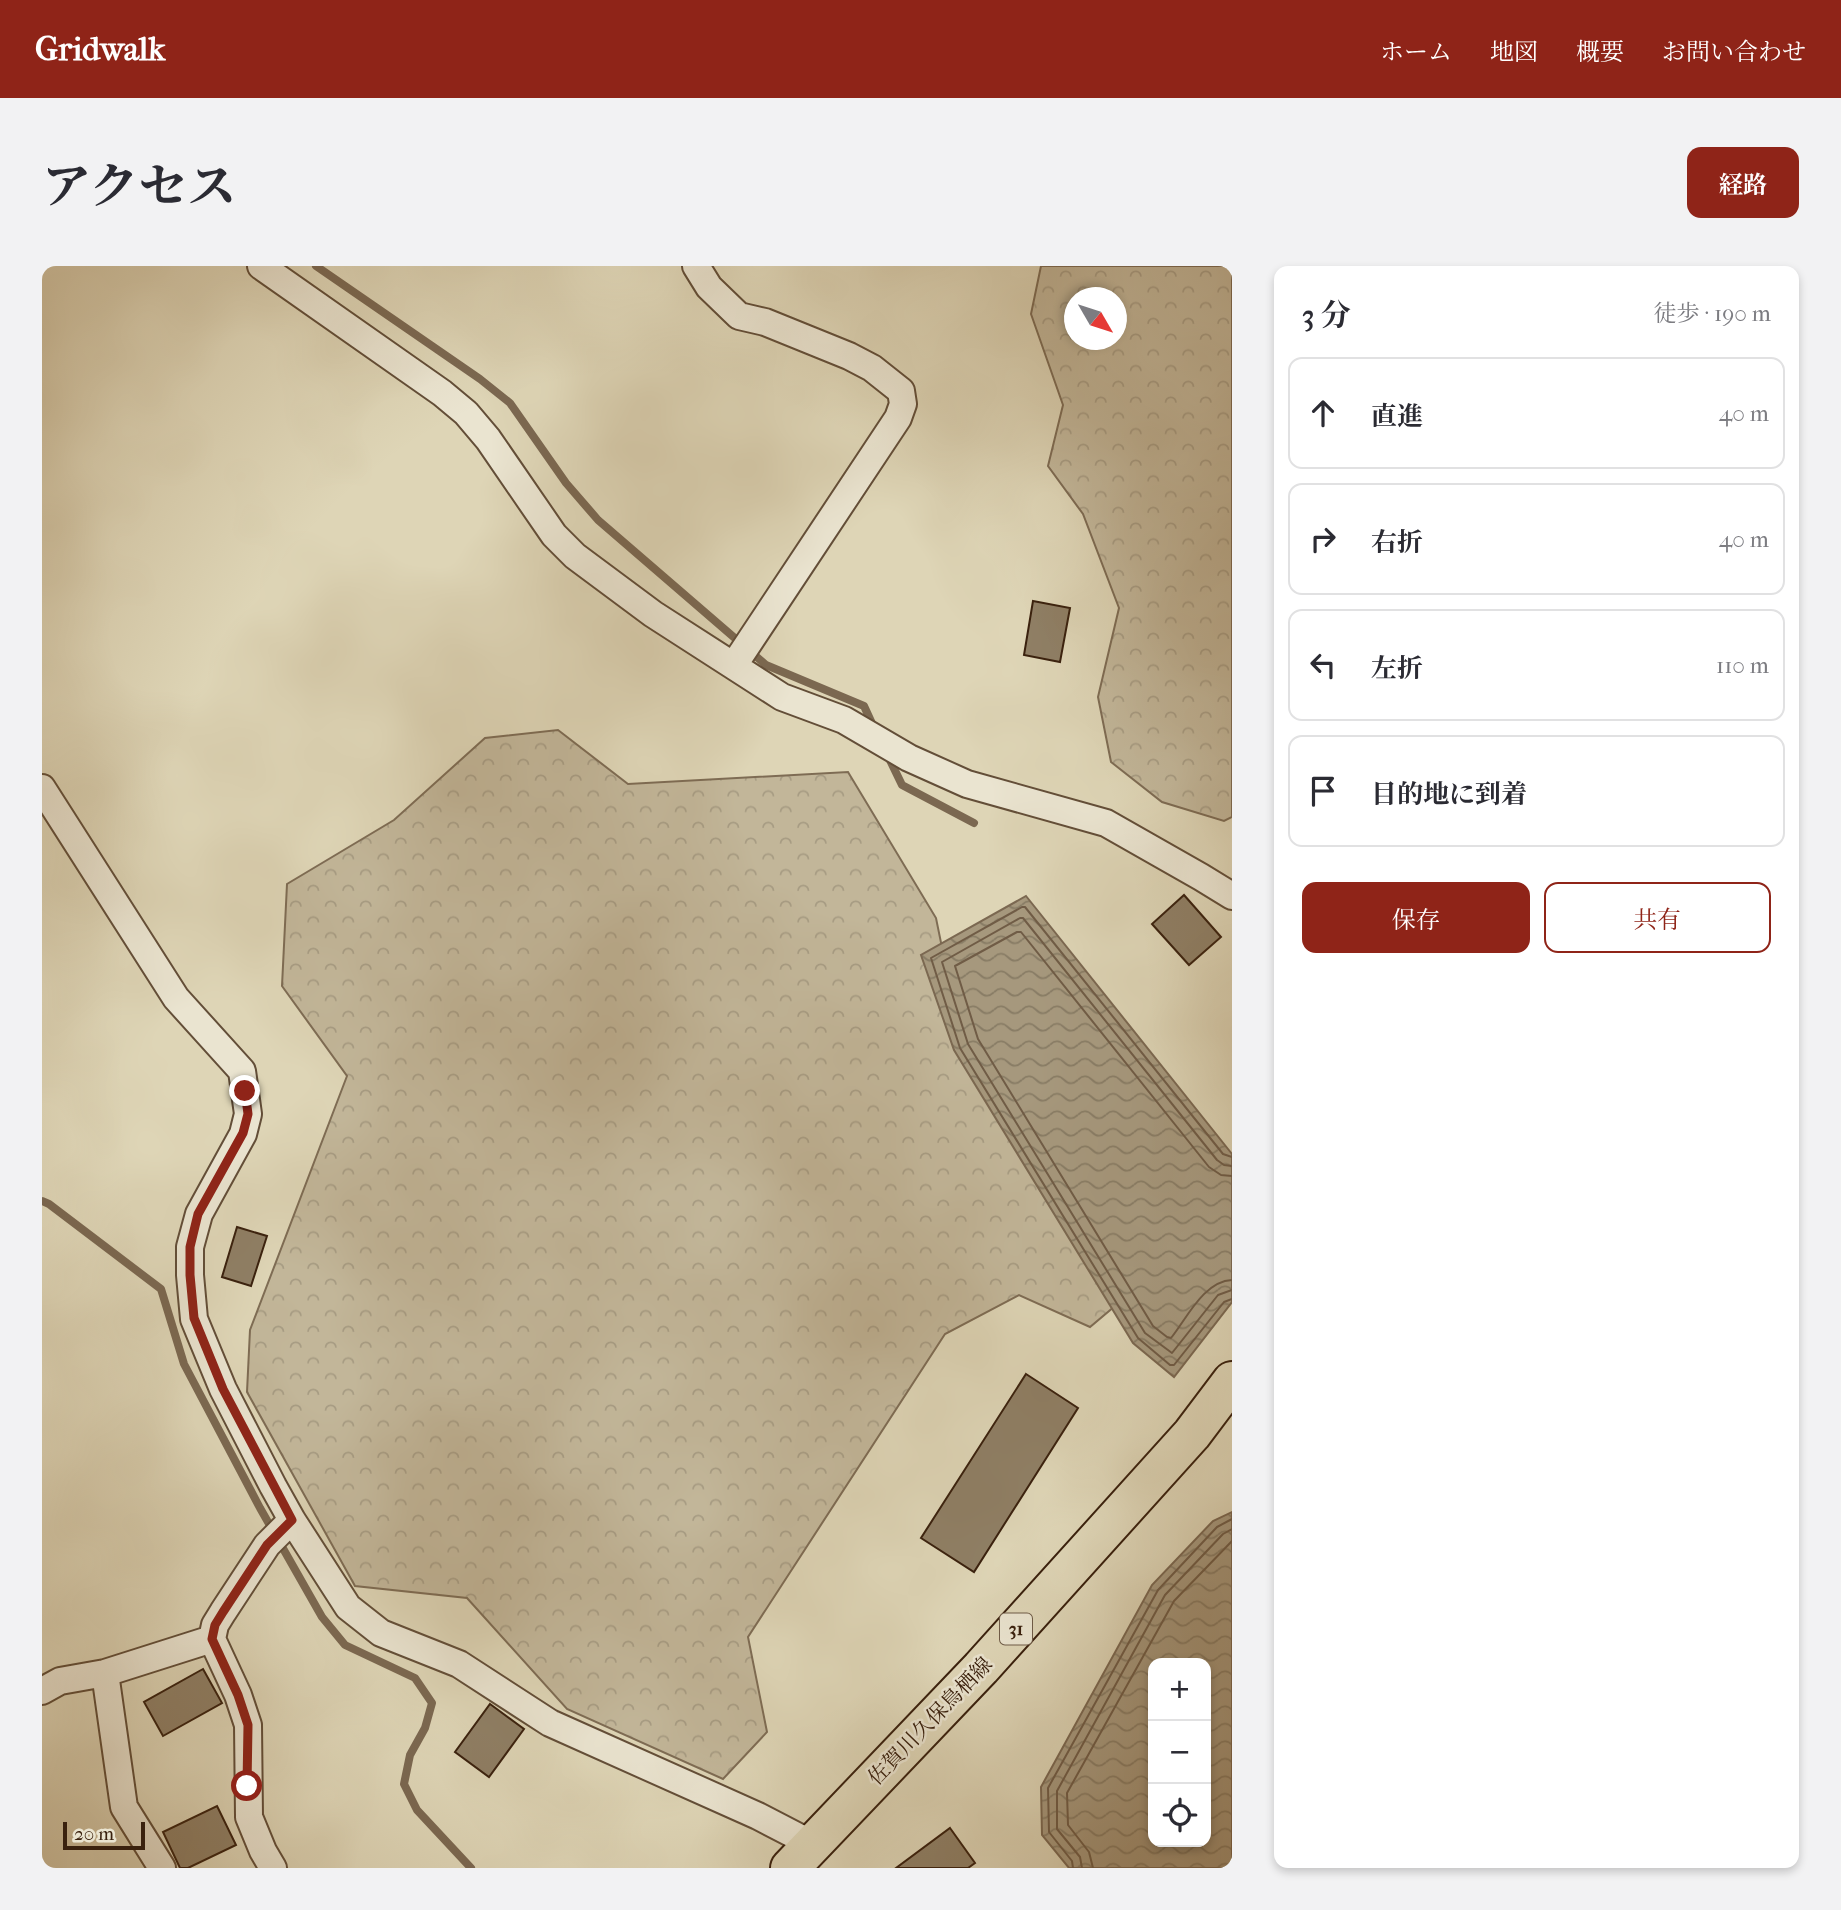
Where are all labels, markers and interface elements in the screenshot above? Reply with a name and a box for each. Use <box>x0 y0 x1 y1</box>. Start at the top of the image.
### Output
text: Gridwalk <box>35 30 165 69</box>
text: ホーム <box>1380 38 1452 66</box>
text: 地図 <box>1490 38 1538 66</box>
text: 概要 <box>1576 38 1624 66</box>
text: お問い合わせ <box>1662 38 1806 66</box>
button: 経路 <box>1687 147 1799 218</box>
text: アクセス <box>42 158 237 216</box>
north arrow <box>1064 287 1127 350</box>
text: 3 分 <box>1302 298 1351 333</box>
text: 徒歩 · 190 m <box>1653 300 1771 327</box>
icon: ahead <box>1304 394 1342 432</box>
text: 40 m <box>1719 400 1769 427</box>
text: 直進 <box>1371 401 1423 432</box>
icon: right <box>1304 520 1342 558</box>
text: 40 m <box>1719 526 1769 553</box>
text: 右折 <box>1371 527 1423 558</box>
icon: left <box>1304 646 1342 684</box>
text: 110 m <box>1716 652 1769 679</box>
text: 左折 <box>1371 653 1423 684</box>
icon: arrive <box>1304 772 1342 810</box>
text: 目的地に到着 <box>1371 779 1527 810</box>
button: 保存 <box>1302 882 1530 953</box>
button: 共有 <box>1544 882 1771 953</box>
route end <box>229 1075 260 1106</box>
road number: 31 <box>1000 1614 1032 1644</box>
street label: 佐賀川久保鳥栖線 <box>863 1652 997 1790</box>
map controls <box>1148 1658 1211 1847</box>
button: + <box>1148 1658 1211 1721</box>
button: − <box>1148 1721 1211 1784</box>
route start <box>231 1770 262 1801</box>
button: locate <box>1148 1784 1211 1847</box>
scale bar <box>63 1819 145 1851</box>
text: 20 m <box>74 1823 114 1845</box>

